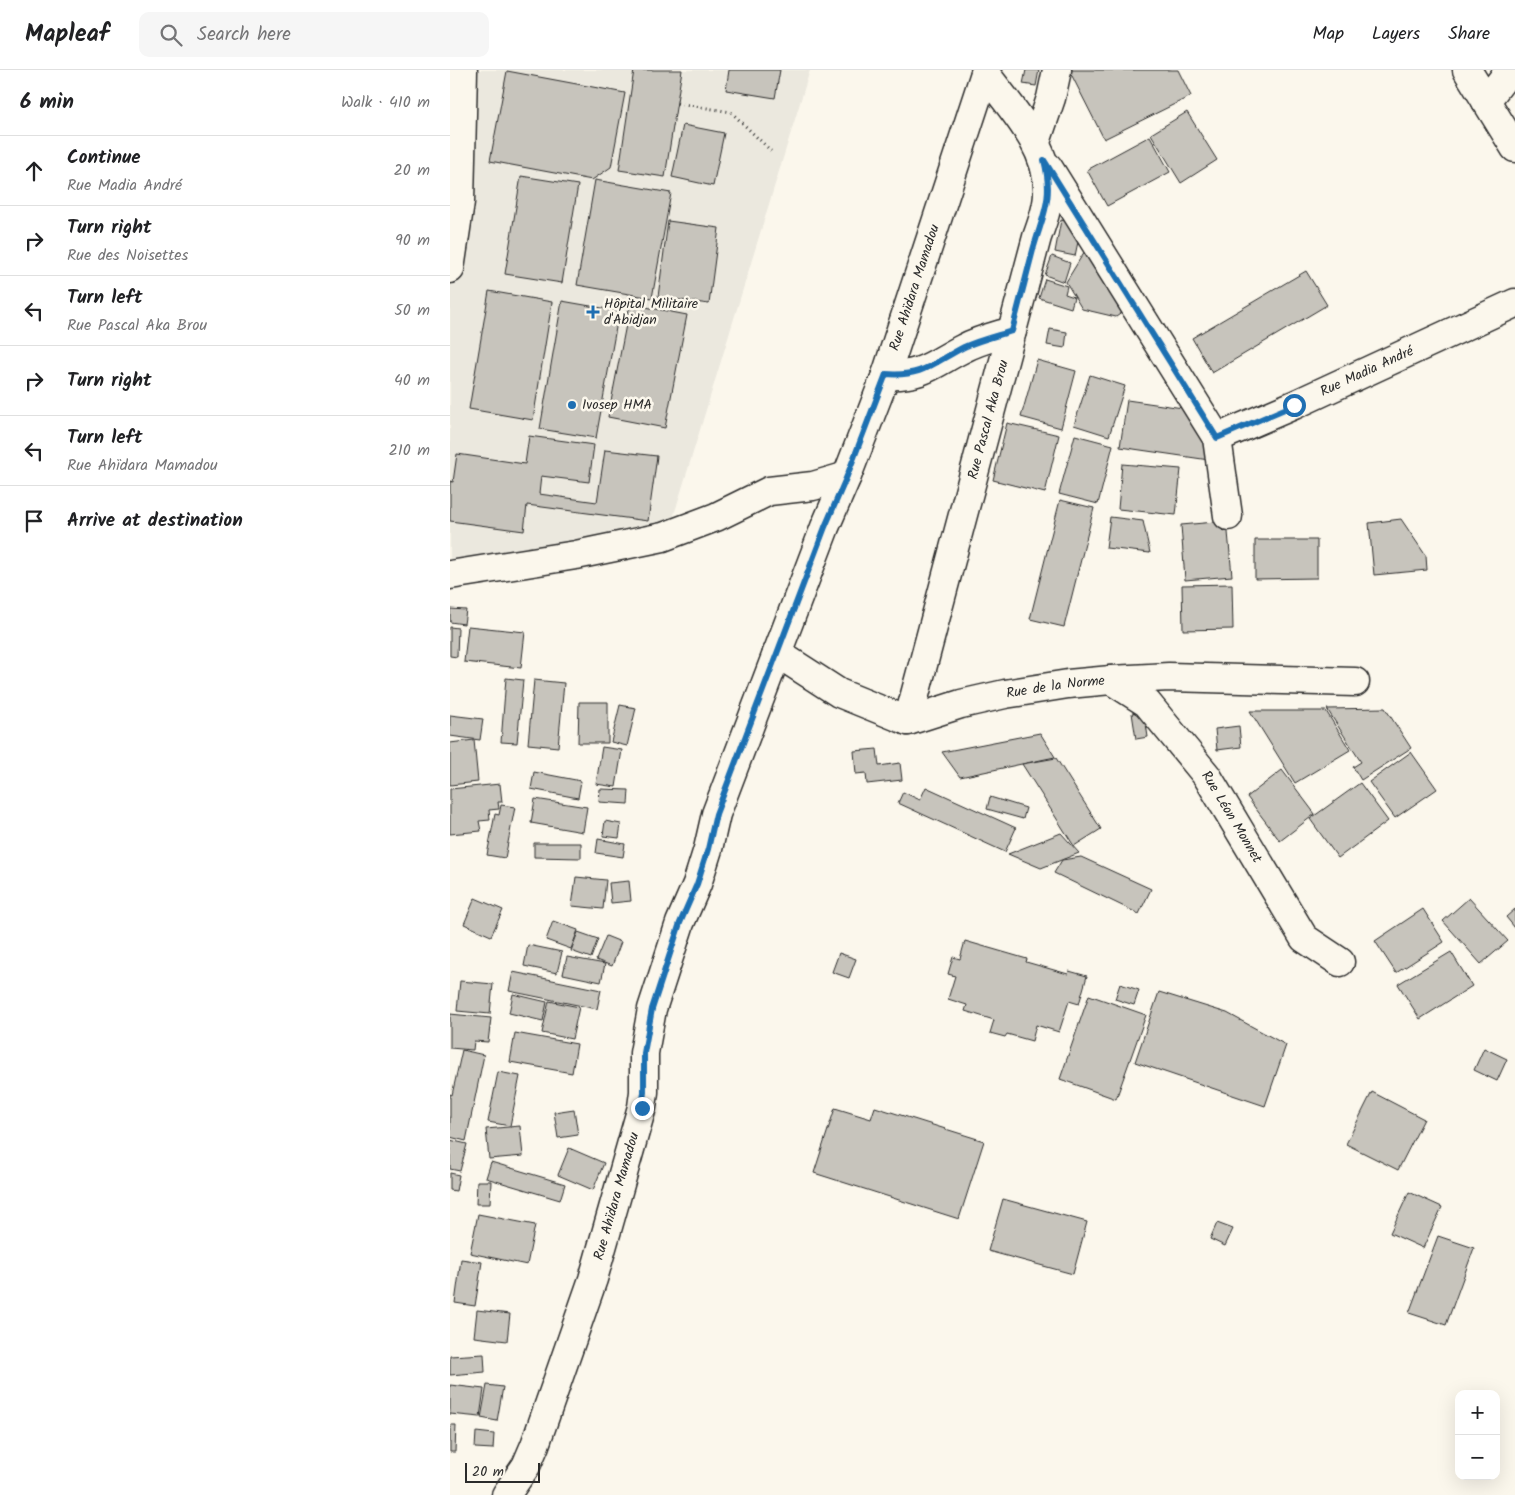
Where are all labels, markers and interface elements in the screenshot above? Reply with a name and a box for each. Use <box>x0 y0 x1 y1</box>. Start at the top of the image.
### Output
search box <box>139 12 489 57</box>
text: Mapleaf <box>25 15 109 54</box>
text: Search here <box>197 20 291 50</box>
text: Map <box>1313 20 1344 49</box>
text: Layers <box>1372 20 1420 49</box>
text: Share <box>1448 20 1490 49</box>
icon: search <box>157 21 185 49</box>
text: 6 min <box>20 86 74 119</box>
text: Walk · 410 m <box>341 90 430 115</box>
text: Continue <box>67 143 140 173</box>
icon: ahead <box>20 157 48 185</box>
text: 20 m <box>394 158 430 183</box>
text: Rue Madia André <box>67 173 182 198</box>
text: Turn right <box>67 213 152 243</box>
street label: Rue Ahïdara Mamadou <box>884 221 946 354</box>
icon: right <box>20 227 48 255</box>
text: 90 m <box>395 228 430 253</box>
text: Rue des Noisettes <box>67 243 188 268</box>
text: Turn left <box>67 283 142 313</box>
place label: Hôpital Militaire d'Abidjan <box>604 293 699 331</box>
icon: left <box>20 297 48 325</box>
text: 50 m <box>394 298 430 323</box>
marker: Hôpital Militaire d'Abidjan <box>586 305 600 319</box>
text: Rue Pascal Aka Brou <box>67 313 207 338</box>
street label: Rue Madia André <box>1316 340 1418 402</box>
street label: Rue Pascal Aka Brou <box>962 357 1015 482</box>
text: Turn right <box>67 366 152 396</box>
icon: right <box>20 367 48 395</box>
text: 40 m <box>394 368 430 393</box>
place label: Ivosep HMA <box>582 394 652 416</box>
route start <box>1283 394 1306 417</box>
marker: Ivosep HMA <box>566 399 578 411</box>
text: Turn left <box>67 423 142 453</box>
icon: left <box>20 437 48 465</box>
text: 210 m <box>389 438 430 463</box>
text: Rue Ahïdara Mamadou <box>67 453 218 478</box>
text: Arrive at destination <box>67 506 243 536</box>
icon: arrive <box>20 507 48 535</box>
street label: Rue de la Norme <box>1005 670 1106 705</box>
street label: Rue Léon Monnet <box>1196 766 1268 868</box>
route end <box>631 1097 654 1120</box>
street label: Rue Ahïdara Mamadou <box>588 1129 645 1263</box>
map controls <box>1455 1390 1500 1480</box>
button: + <box>1455 1390 1500 1435</box>
button: − <box>1455 1435 1500 1480</box>
scale bar <box>465 1460 540 1483</box>
text: 20 m <box>472 1461 504 1483</box>

